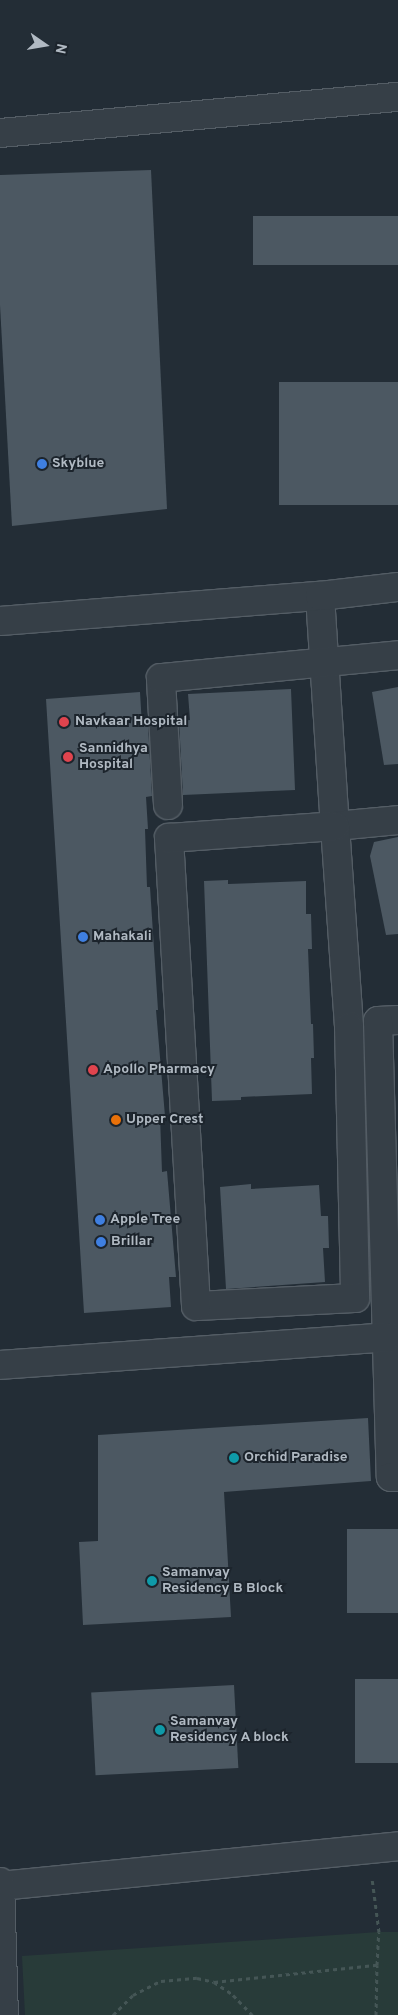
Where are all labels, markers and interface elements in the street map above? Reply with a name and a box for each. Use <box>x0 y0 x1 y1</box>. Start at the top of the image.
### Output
north arrow <box>20 20 70 70</box>
text: N <box>51 42 70 55</box>
place label: Skyblue <box>52 456 104 472</box>
marker: Skyblue <box>36 458 48 470</box>
place label: Navkaar Hospital <box>75 714 187 730</box>
marker: Navkaar Hospital <box>57 715 71 729</box>
place label: Sannidhya Hospital <box>79 741 148 774</box>
marker: Sannidhya Hospital <box>61 750 75 764</box>
place label: Mahakali <box>93 929 152 945</box>
marker: Mahakali <box>77 931 89 943</box>
place label: Apollo Pharmacy <box>103 1062 215 1078</box>
marker: Apollo Pharmacy <box>87 1064 99 1076</box>
place label: Upper Crest <box>126 1112 204 1128</box>
marker: Upper Crest <box>110 1114 122 1126</box>
place label: Apple Tree <box>110 1212 180 1228</box>
marker: Apple Tree <box>94 1214 106 1226</box>
place label: Brillar <box>111 1234 152 1250</box>
marker: Brillar <box>95 1236 107 1248</box>
place label: Orchid Paradise <box>244 1450 348 1466</box>
marker: Orchid Paradise <box>228 1452 240 1464</box>
place label: Samanvay Residency B Block <box>162 1565 283 1598</box>
marker: Samanvay Residency B Block <box>146 1575 158 1587</box>
place label: Samanvay Residency A block <box>170 1714 290 1746</box>
marker: Samanvay Residency A block <box>154 1724 166 1736</box>

